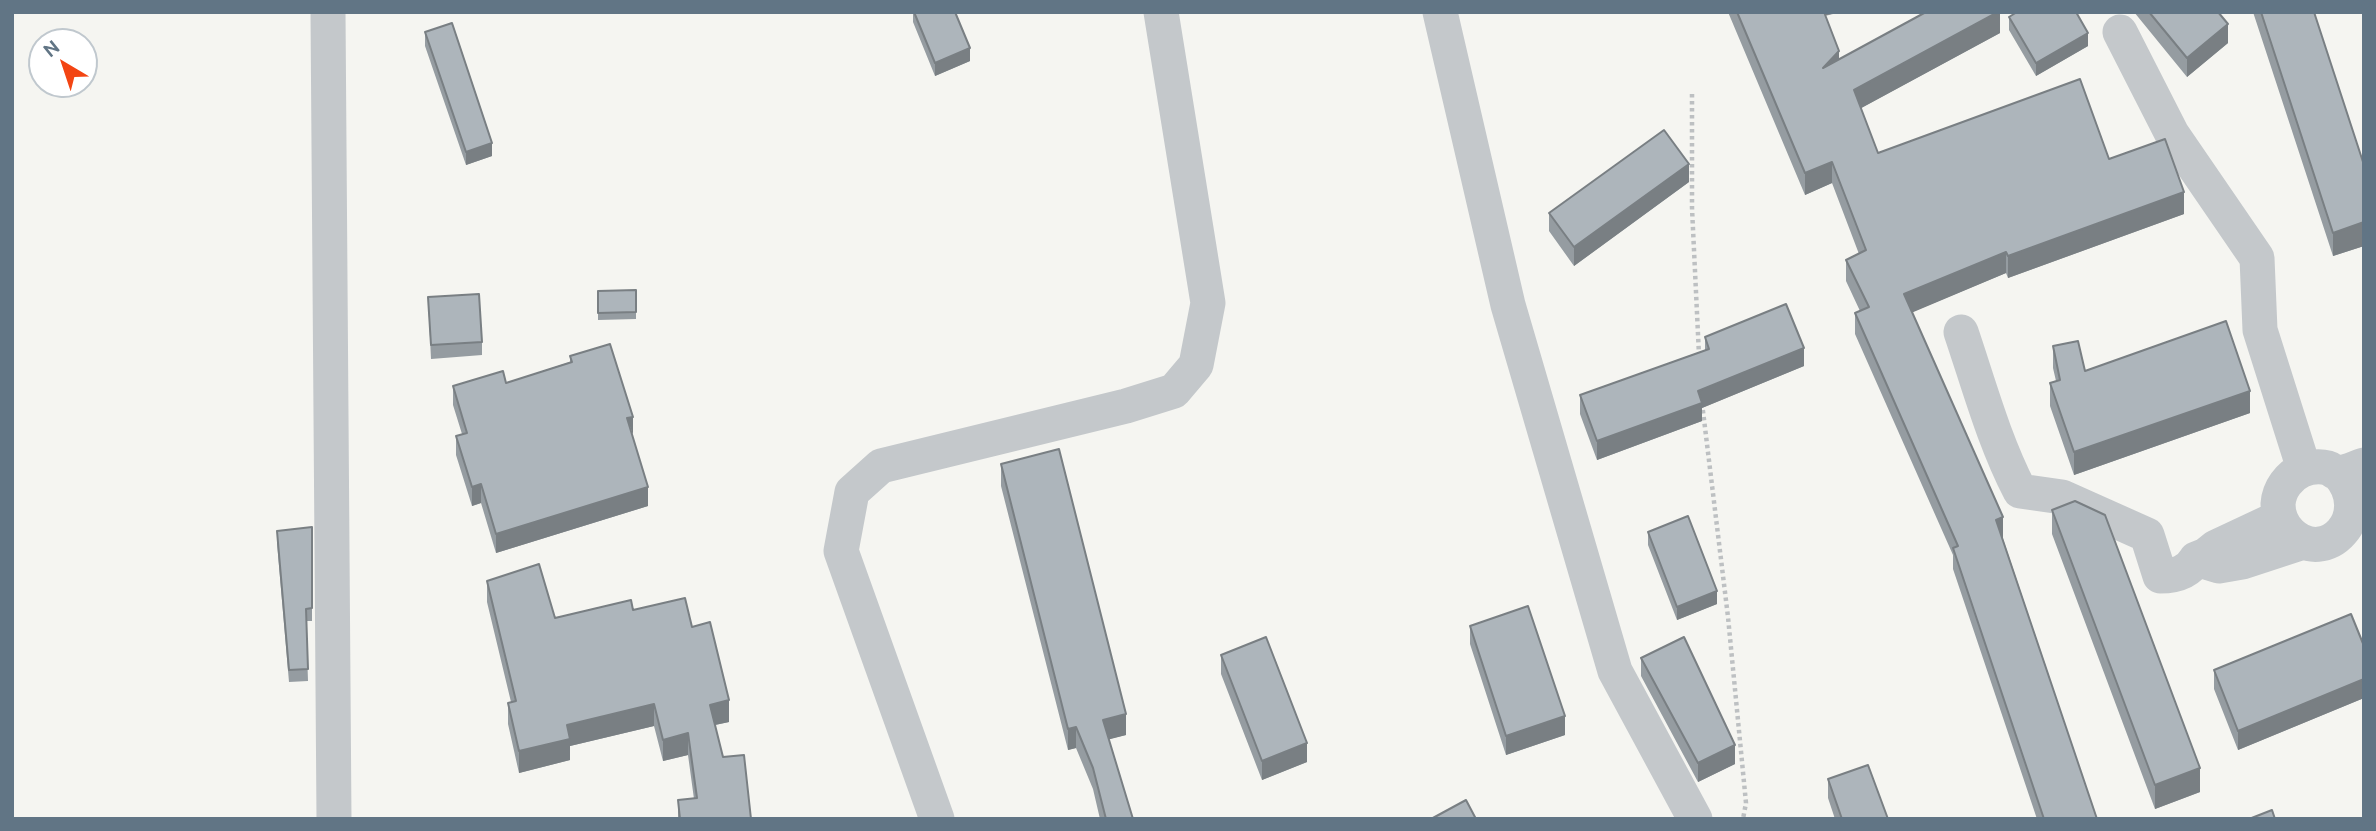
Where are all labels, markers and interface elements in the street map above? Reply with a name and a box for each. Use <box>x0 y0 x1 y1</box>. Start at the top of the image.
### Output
north arrow <box>28 28 98 98</box>
text: N <box>39 35 63 61</box>

